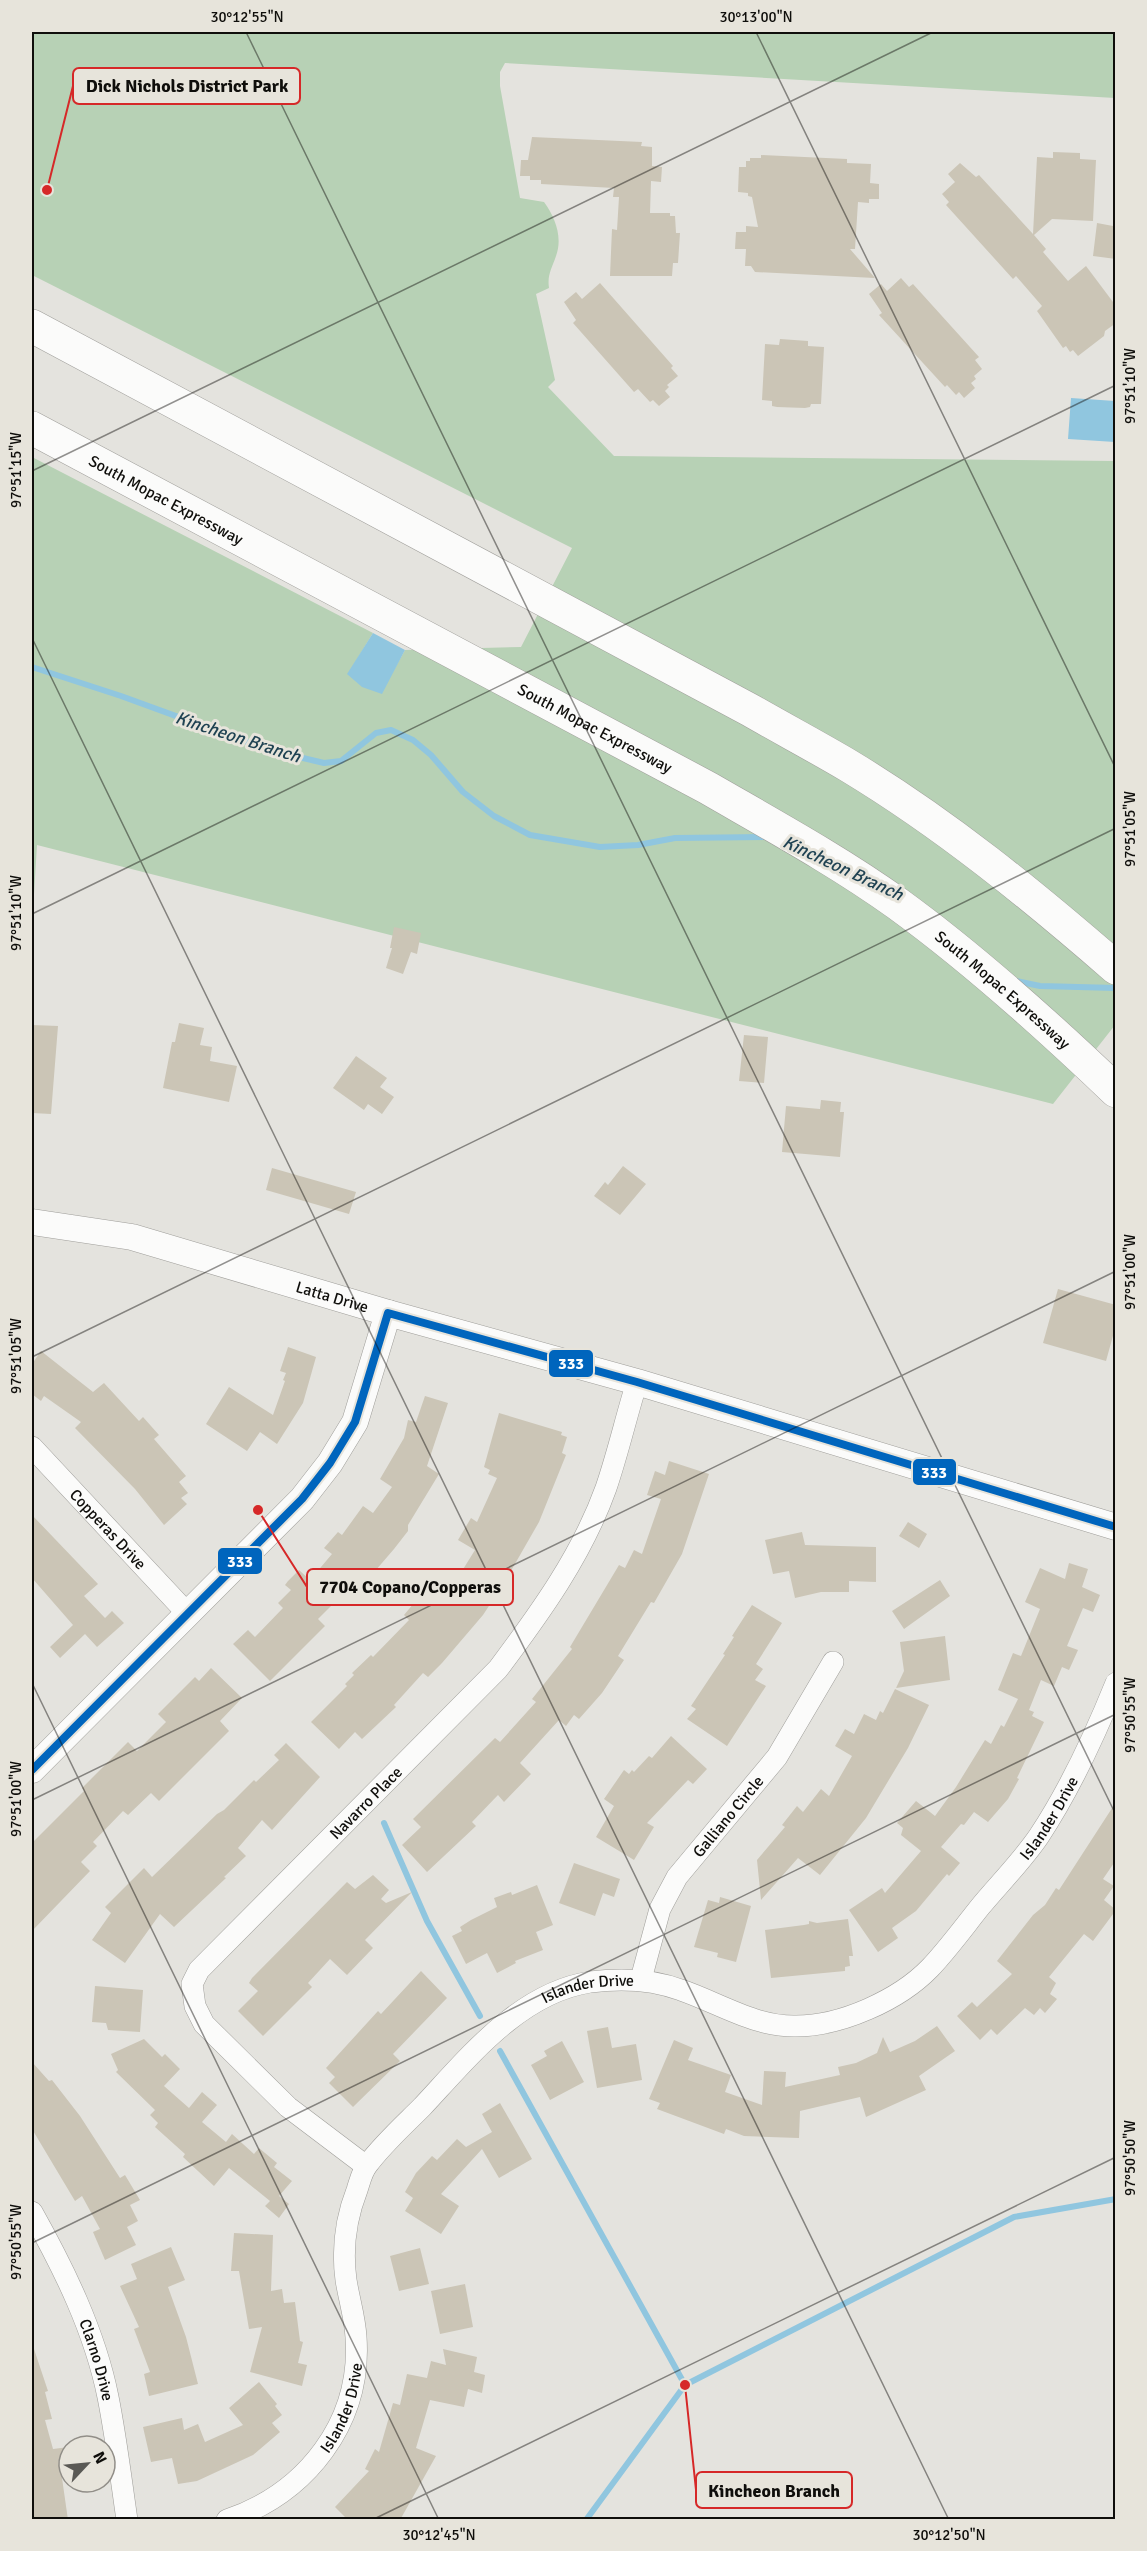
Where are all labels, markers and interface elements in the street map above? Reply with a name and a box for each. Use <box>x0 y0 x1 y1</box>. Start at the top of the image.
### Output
text: 30°12'55"N <box>210 8 284 26</box>
text: 30°13'00"N <box>719 8 793 26</box>
callout: Dick Nichols District Park <box>73 68 300 104</box>
text: Dick Nichols District Park <box>86 75 289 97</box>
text: 97°51'10"W <box>1121 348 1139 424</box>
text: 97°51'15"W <box>7 432 25 508</box>
street label: South Mopac Expressway <box>85 451 247 550</box>
street label: South Mopac Expressway <box>514 680 676 778</box>
water label: Kincheon Branch <box>173 706 304 768</box>
text: 97°51'05"W <box>1121 791 1139 867</box>
water label: Kincheon Branch <box>779 831 908 906</box>
text: 97°51'10"W <box>7 875 25 951</box>
street label: South Mopac Expressway <box>931 927 1074 1054</box>
text: 97°51'00"W <box>1121 1234 1139 1310</box>
street label: Latta Drive <box>293 1277 371 1318</box>
text: 97°51'05"W <box>7 1318 25 1394</box>
line badge: 333 <box>548 1349 594 1378</box>
text: 333 <box>558 1354 584 1374</box>
line badge: 333 <box>912 1458 957 1486</box>
text: 333 <box>921 1463 947 1483</box>
street label: Copperas Drive <box>65 1485 150 1574</box>
line badge: 333 <box>217 1547 263 1575</box>
text: 333 <box>227 1552 253 1572</box>
callout: 7704 Copano/Copperas <box>307 1569 513 1605</box>
text: 7704 Copano/Copperas <box>319 1576 501 1598</box>
text: 97°50'55"W <box>1121 1677 1139 1753</box>
text: 97°51'00"W <box>7 1761 25 1837</box>
street label: Navarro Place <box>326 1762 407 1844</box>
street label: Galliano Circle <box>689 1772 768 1862</box>
street label: Islander Drive <box>1016 1773 1083 1865</box>
street label: Islander Drive <box>538 1971 634 2008</box>
text: 97°50'50"W <box>1121 2120 1139 2196</box>
text: 97°50'55"W <box>7 2204 25 2280</box>
street label: Clarno Drive <box>74 2316 118 2403</box>
street label: Islander Drive <box>316 2362 367 2457</box>
north arrow <box>57 2434 117 2494</box>
text: N <box>88 2448 111 2467</box>
callout: Kincheon Branch <box>696 2472 852 2508</box>
text: Kincheon Branch <box>708 2480 840 2502</box>
text: 30°12'45"N <box>402 2526 476 2544</box>
text: 30°12'50"N <box>912 2526 986 2544</box>

